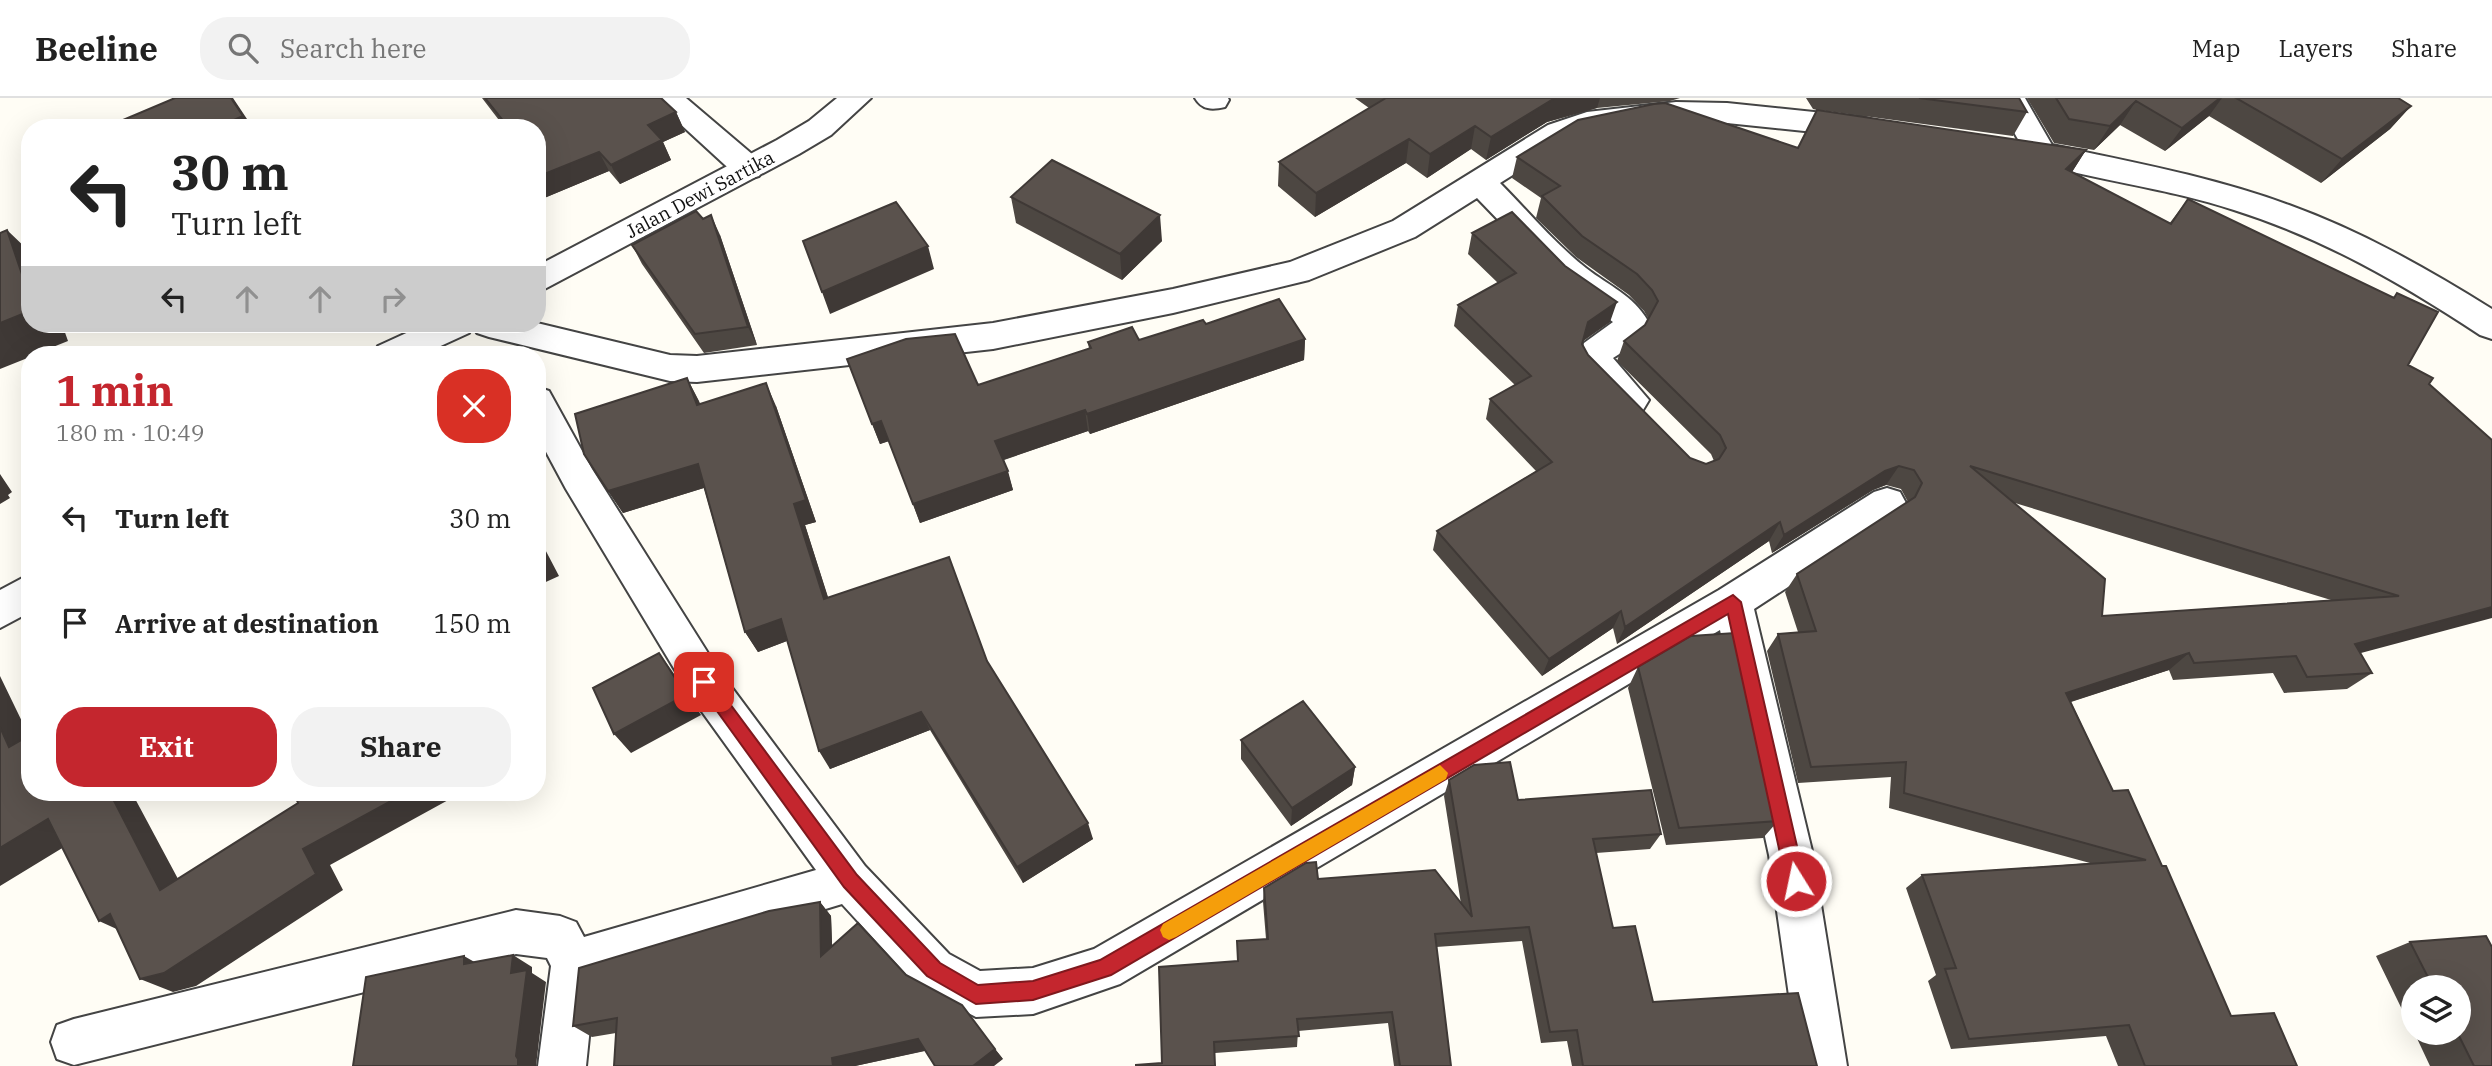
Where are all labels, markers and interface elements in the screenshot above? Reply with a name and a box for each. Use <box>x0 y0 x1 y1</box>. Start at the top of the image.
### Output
search box <box>200 17 690 80</box>
text: Beeline <box>35 27 158 70</box>
icon: search <box>224 29 262 67</box>
text: Search here <box>280 31 426 65</box>
text: Map <box>2192 32 2240 64</box>
text: Layers <box>2278 32 2353 64</box>
text: Share <box>2391 32 2457 64</box>
text: 30 m <box>171 140 289 203</box>
street label: Jalan Dewi Sartika <box>622 145 778 243</box>
icon: left <box>56 147 147 238</box>
text: Turn left <box>171 202 302 244</box>
icon: left <box>155 280 193 318</box>
icon: ahead <box>228 280 266 318</box>
icon: ahead <box>301 280 339 318</box>
icon: right <box>374 280 412 318</box>
text: 1 min <box>56 363 174 418</box>
button: close <box>437 369 511 443</box>
text: 180 m · 10:49 <box>56 417 205 447</box>
icon: left <box>56 499 94 537</box>
text: Turn left <box>115 501 229 535</box>
text: 30 m <box>449 501 511 535</box>
icon: arrive <box>56 604 94 642</box>
text: Arrive at destination <box>115 606 379 640</box>
text: 150 m <box>433 606 511 640</box>
pin <box>674 652 734 712</box>
icon: arrive <box>685 663 723 701</box>
button: Exit <box>56 707 277 787</box>
button: Share <box>291 707 511 787</box>
position arrow <box>1759 844 1833 918</box>
map controls <box>2401 975 2471 1045</box>
button: layers <box>2401 975 2471 1045</box>

